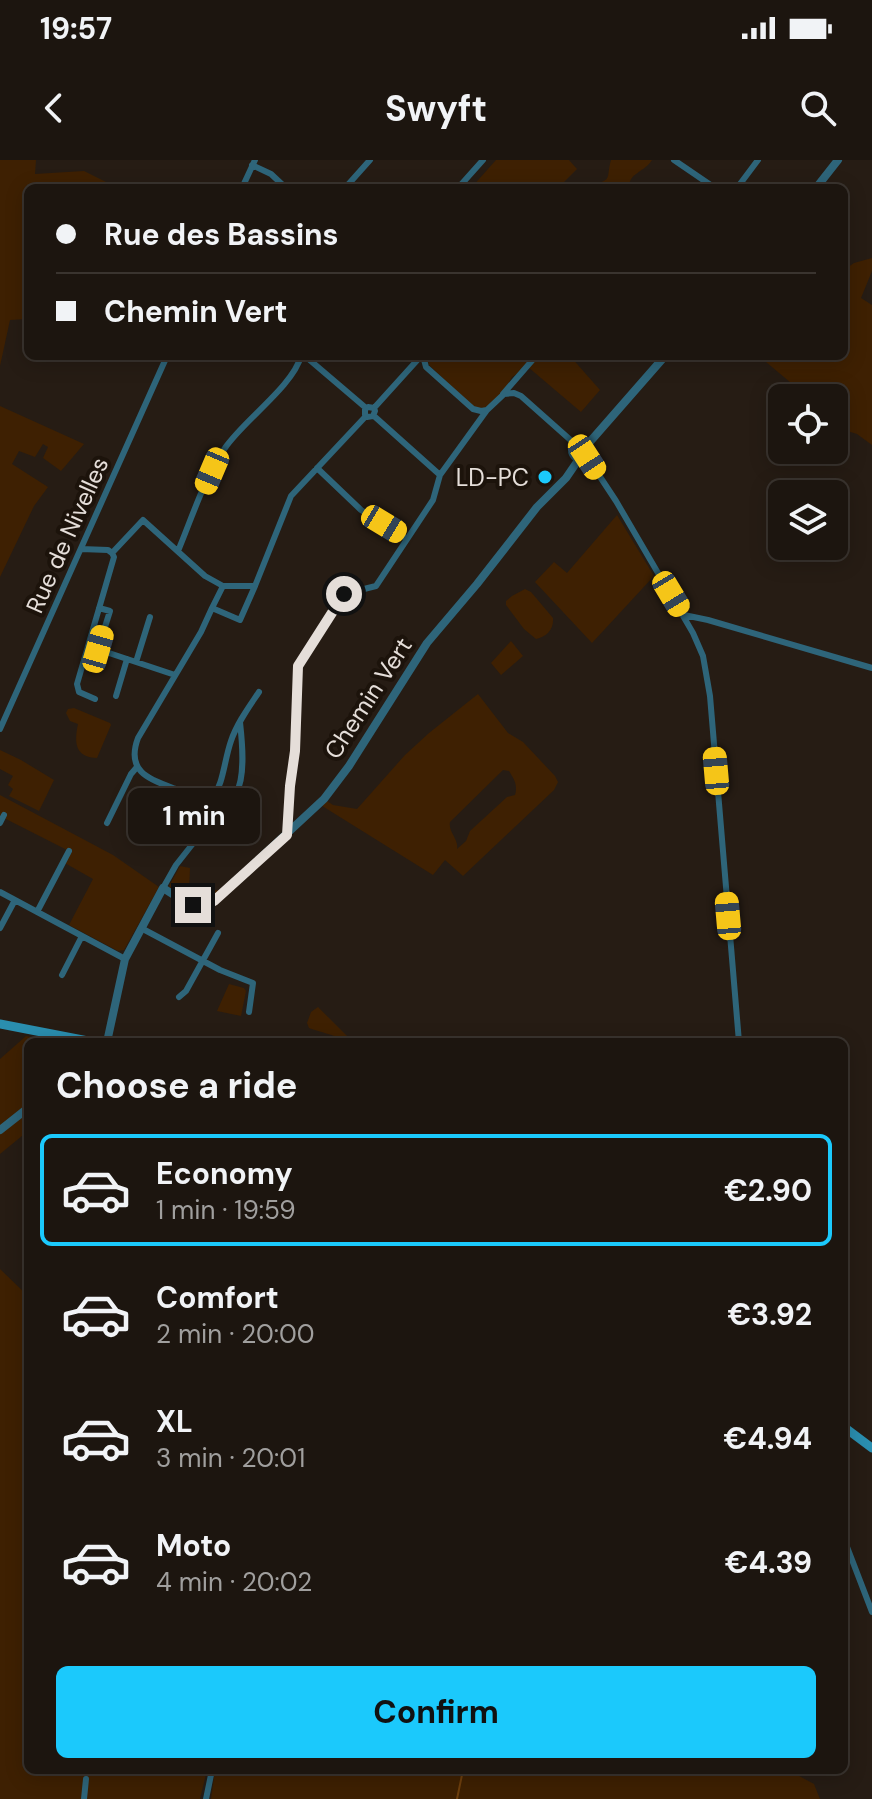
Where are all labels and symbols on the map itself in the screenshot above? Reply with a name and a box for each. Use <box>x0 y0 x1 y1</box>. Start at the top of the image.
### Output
car <box>564 430 610 484</box>
car <box>192 444 232 498</box>
street label: Rue de Nivelles <box>19 452 115 618</box>
place label: LD-PC <box>456 462 529 493</box>
marker: LD-PC <box>536 468 554 486</box>
car <box>357 501 411 547</box>
car <box>648 567 694 621</box>
route start <box>326 576 362 612</box>
car <box>80 623 116 675</box>
street label: Chemin Vert <box>317 632 419 764</box>
car <box>702 746 730 796</box>
callout: 1 min <box>127 789 259 845</box>
route end <box>175 887 211 923</box>
car <box>714 891 742 941</box>

